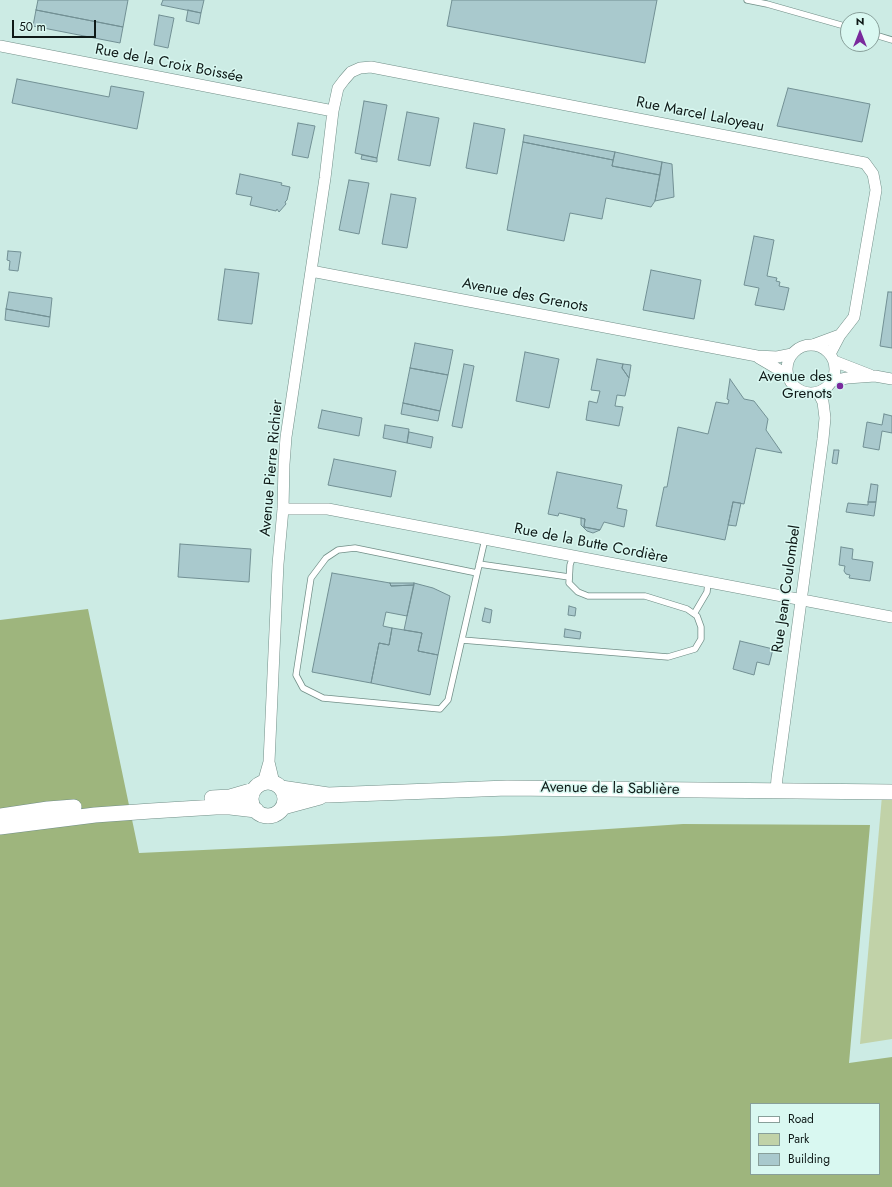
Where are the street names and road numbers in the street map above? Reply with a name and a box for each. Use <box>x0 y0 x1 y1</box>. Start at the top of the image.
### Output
street label: Rue de la Croix Boissée <box>93 41 245 87</box>
street label: Rue Marcel Laloyeau <box>634 94 766 136</box>
street label: Avenue des Grenots <box>460 275 590 317</box>
street label: Avenue Pierre Richier <box>257 399 287 537</box>
street label: Rue de la Butte Cordière <box>512 520 670 568</box>
street label: Rue Jean Coulombel <box>769 524 805 654</box>
street label: Avenue de la Sablière <box>540 779 680 799</box>

